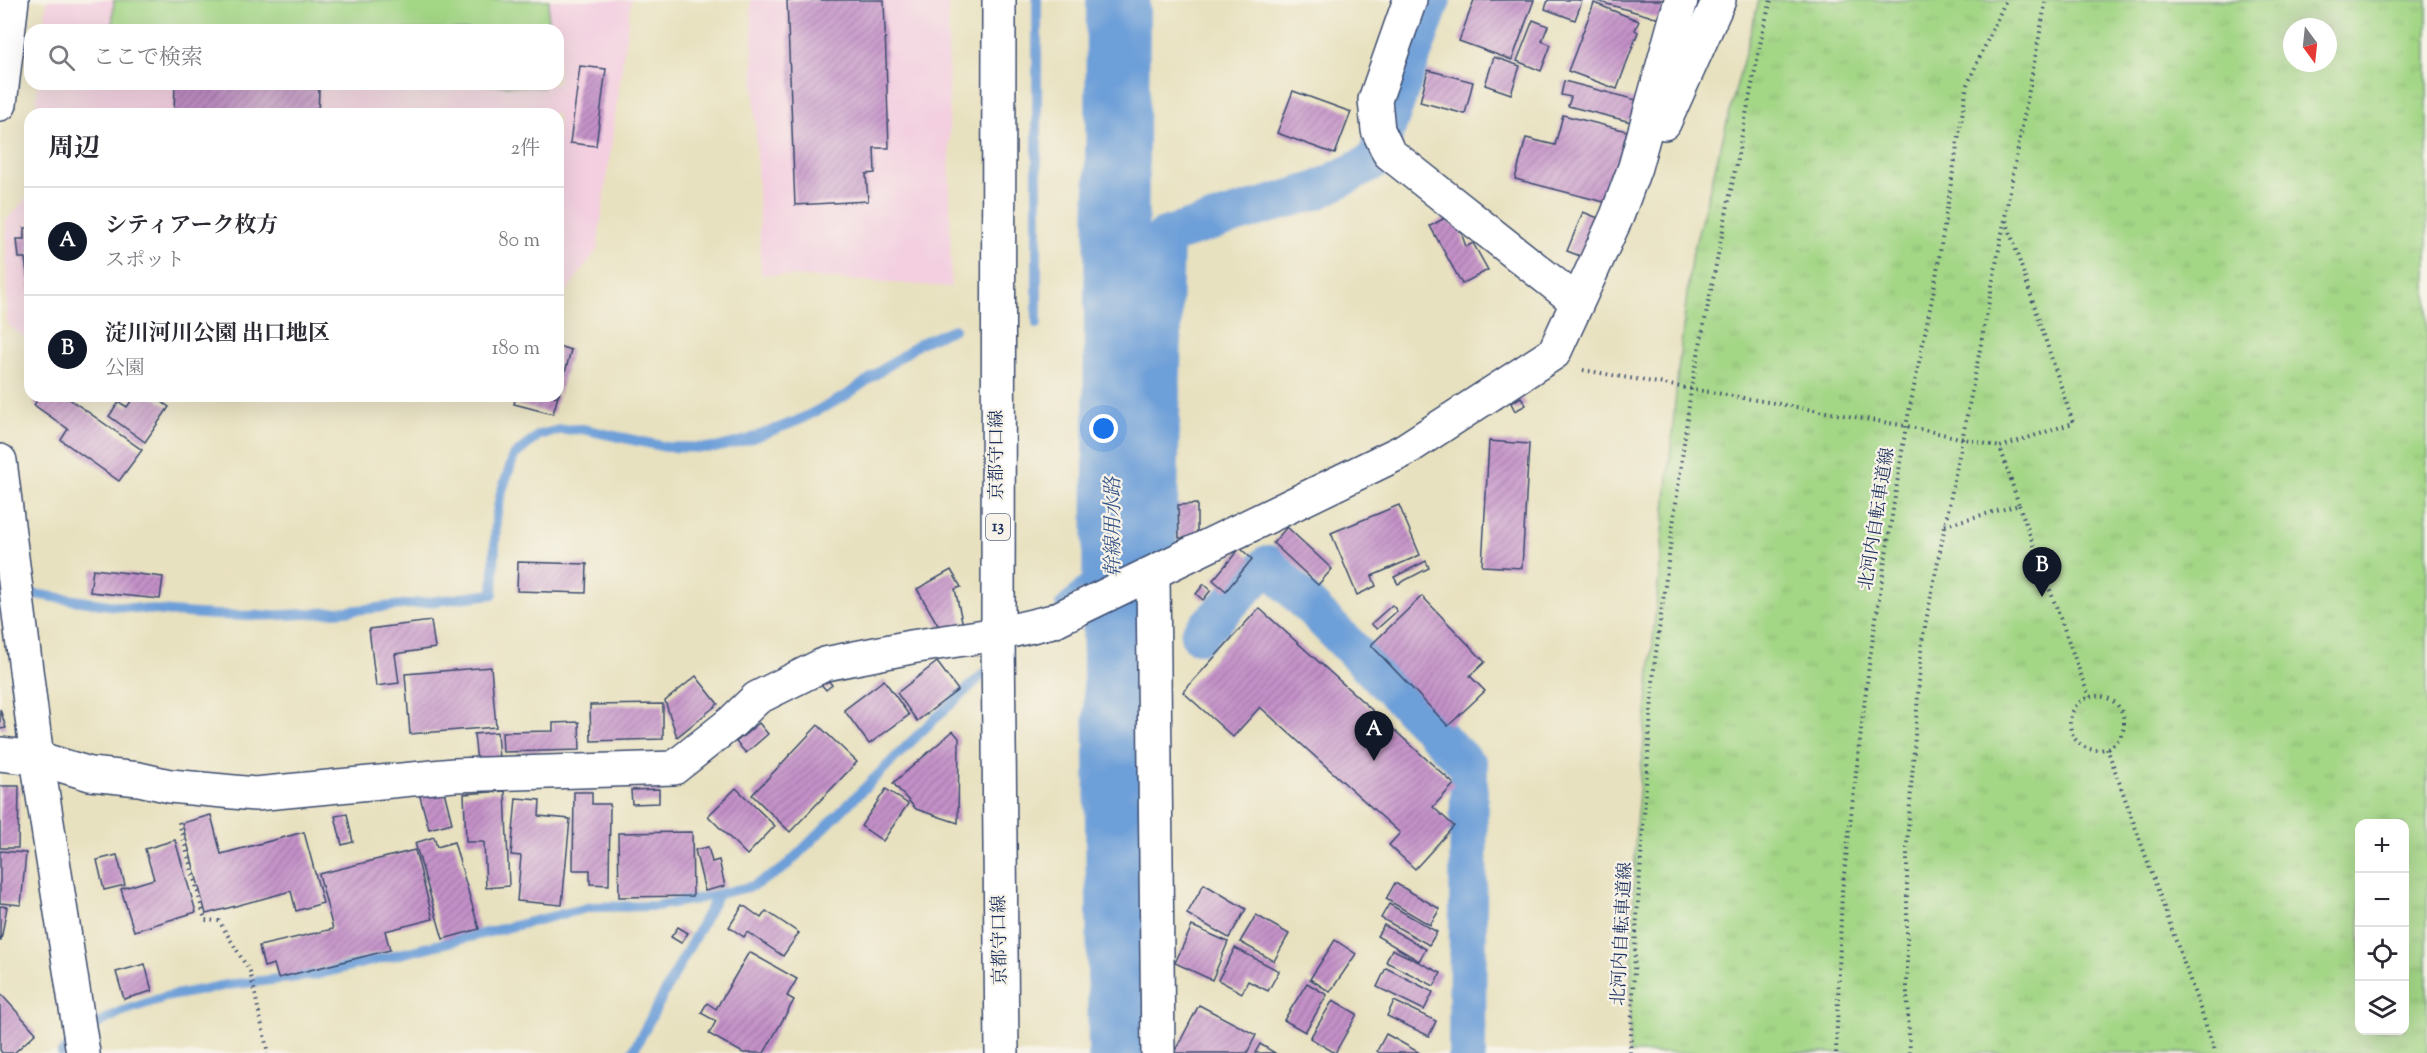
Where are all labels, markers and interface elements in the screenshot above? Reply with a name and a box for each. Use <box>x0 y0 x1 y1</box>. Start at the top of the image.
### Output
north arrow <box>2283 18 2337 72</box>
search box <box>24 24 564 90</box>
icon: search <box>45 41 78 74</box>
text: ここで検索 <box>93 43 203 75</box>
text: 周辺 <box>48 131 100 168</box>
text: 2件 <box>511 135 540 164</box>
text: シティアーク枚方 <box>105 211 279 243</box>
text: A <box>59 227 76 256</box>
text: 80 m <box>499 227 540 256</box>
text: スポット <box>105 247 185 276</box>
text: 淀川河川公園 出口地区 <box>105 319 330 351</box>
text: B <box>61 335 74 364</box>
text: 180 m <box>492 335 540 364</box>
text: 公園 <box>105 355 145 384</box>
street label: 京都守口線 <box>985 410 1011 500</box>
your location <box>1089 414 1118 443</box>
street label: 北河内自転車道線 <box>1854 446 1902 592</box>
water label: 幹線用水路 <box>1100 475 1129 577</box>
road number: 13 <box>986 514 1010 540</box>
pin: B <box>2022 548 2062 597</box>
pin: A <box>1354 712 1394 761</box>
map controls <box>2355 819 2409 1035</box>
button: + <box>2355 819 2409 873</box>
street label: 北河内自転車道線 <box>1606 861 1640 1007</box>
button: − <box>2355 873 2409 927</box>
street label: 京都守口線 <box>987 895 1015 985</box>
button: locate <box>2355 927 2409 981</box>
button: layers <box>2355 981 2409 1035</box>

